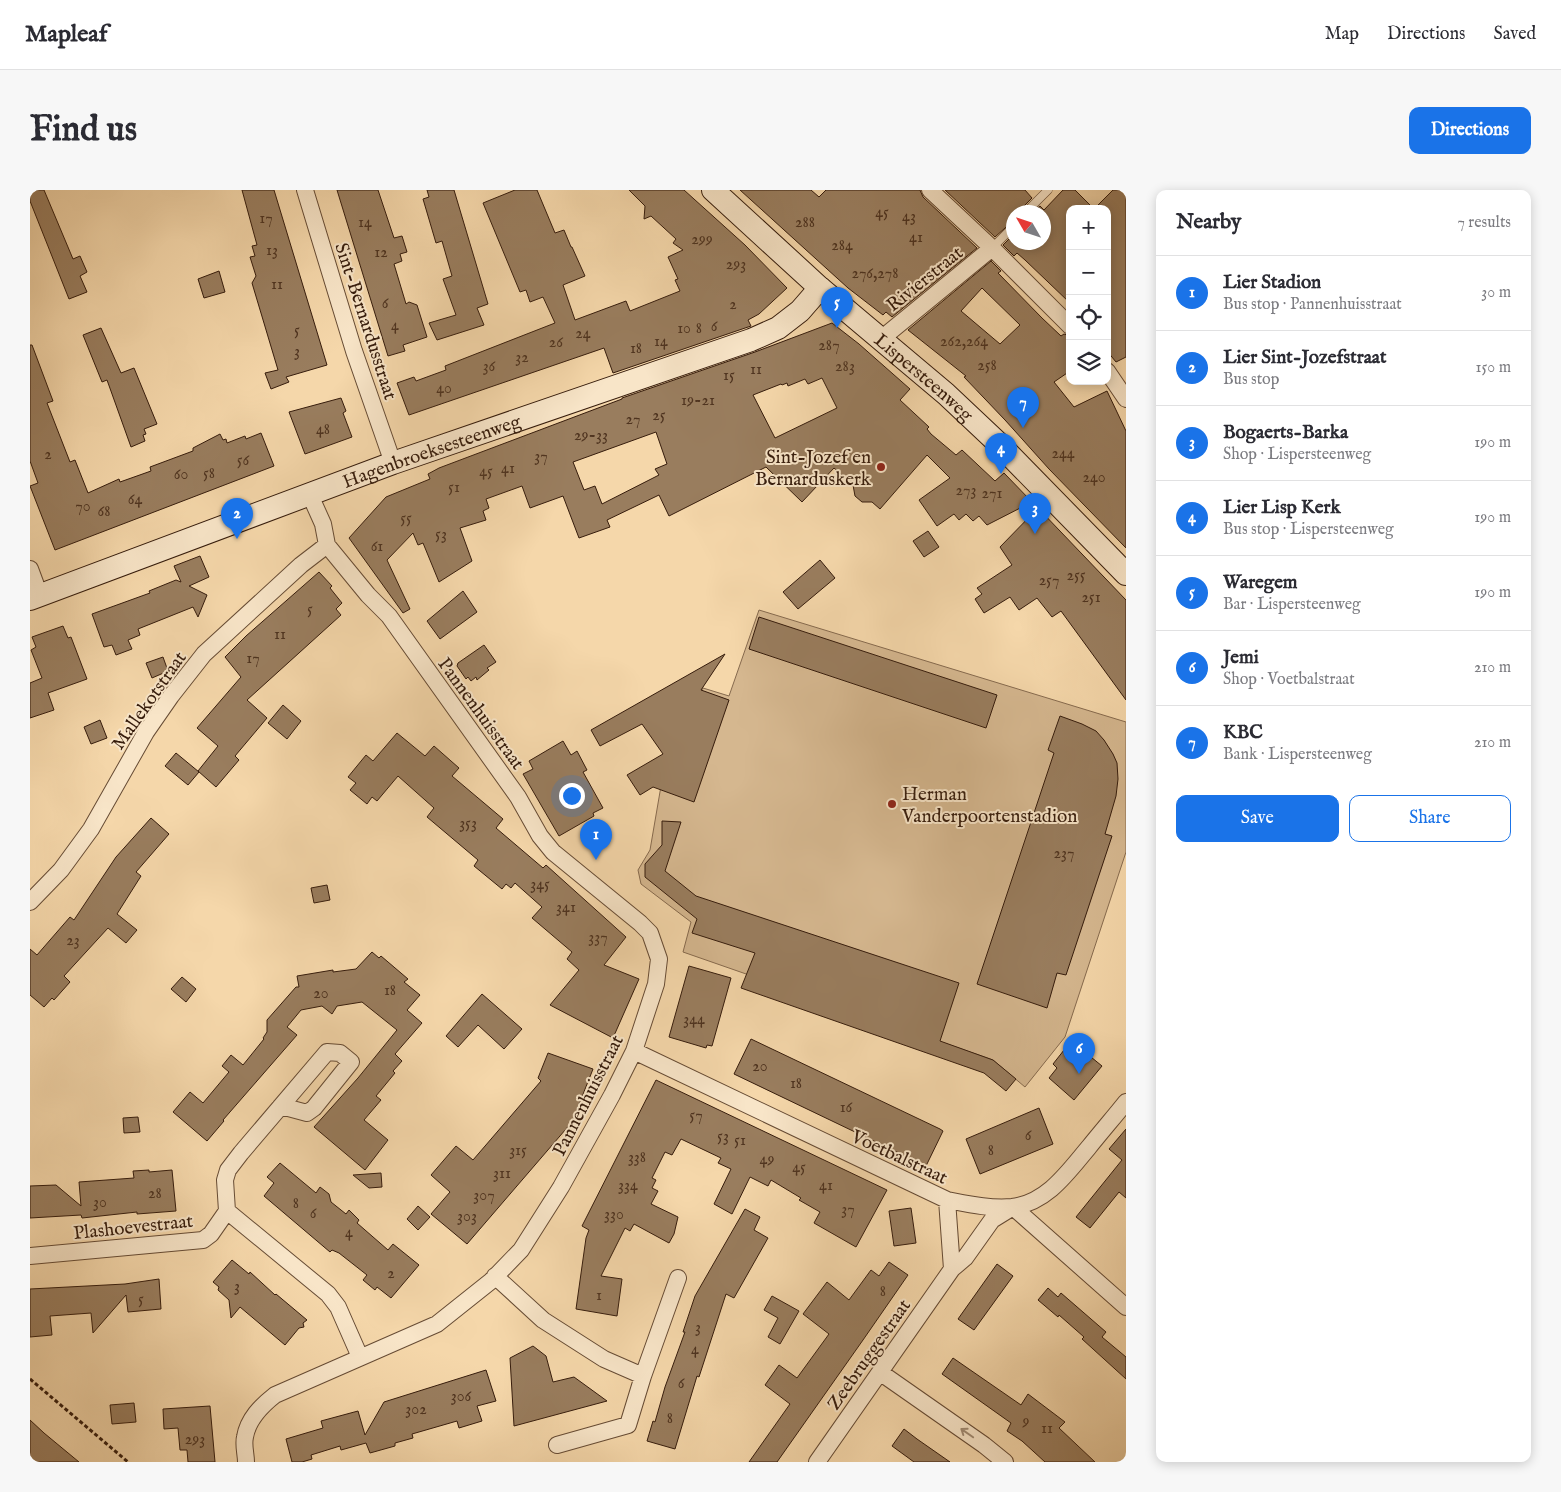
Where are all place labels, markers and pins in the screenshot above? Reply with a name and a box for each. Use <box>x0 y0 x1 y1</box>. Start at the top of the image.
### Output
pin: 5 <box>821 287 853 328</box>
pin: 7 <box>1007 387 1039 428</box>
pin: 4 <box>985 433 1017 474</box>
place label: Sint-Jozef en Bernarduskerk <box>755 446 872 492</box>
marker: Sint-Jozef en Bernarduskerk <box>875 461 887 473</box>
pin: 3 <box>1019 493 1051 534</box>
pin: 2 <box>221 498 253 539</box>
place label: Herman Vanderpoortenstadion <box>901 783 1077 829</box>
marker: Herman Vanderpoortenstadion <box>886 798 898 810</box>
pin: 1 <box>580 819 612 860</box>
pin: 6 <box>1063 1033 1095 1074</box>

